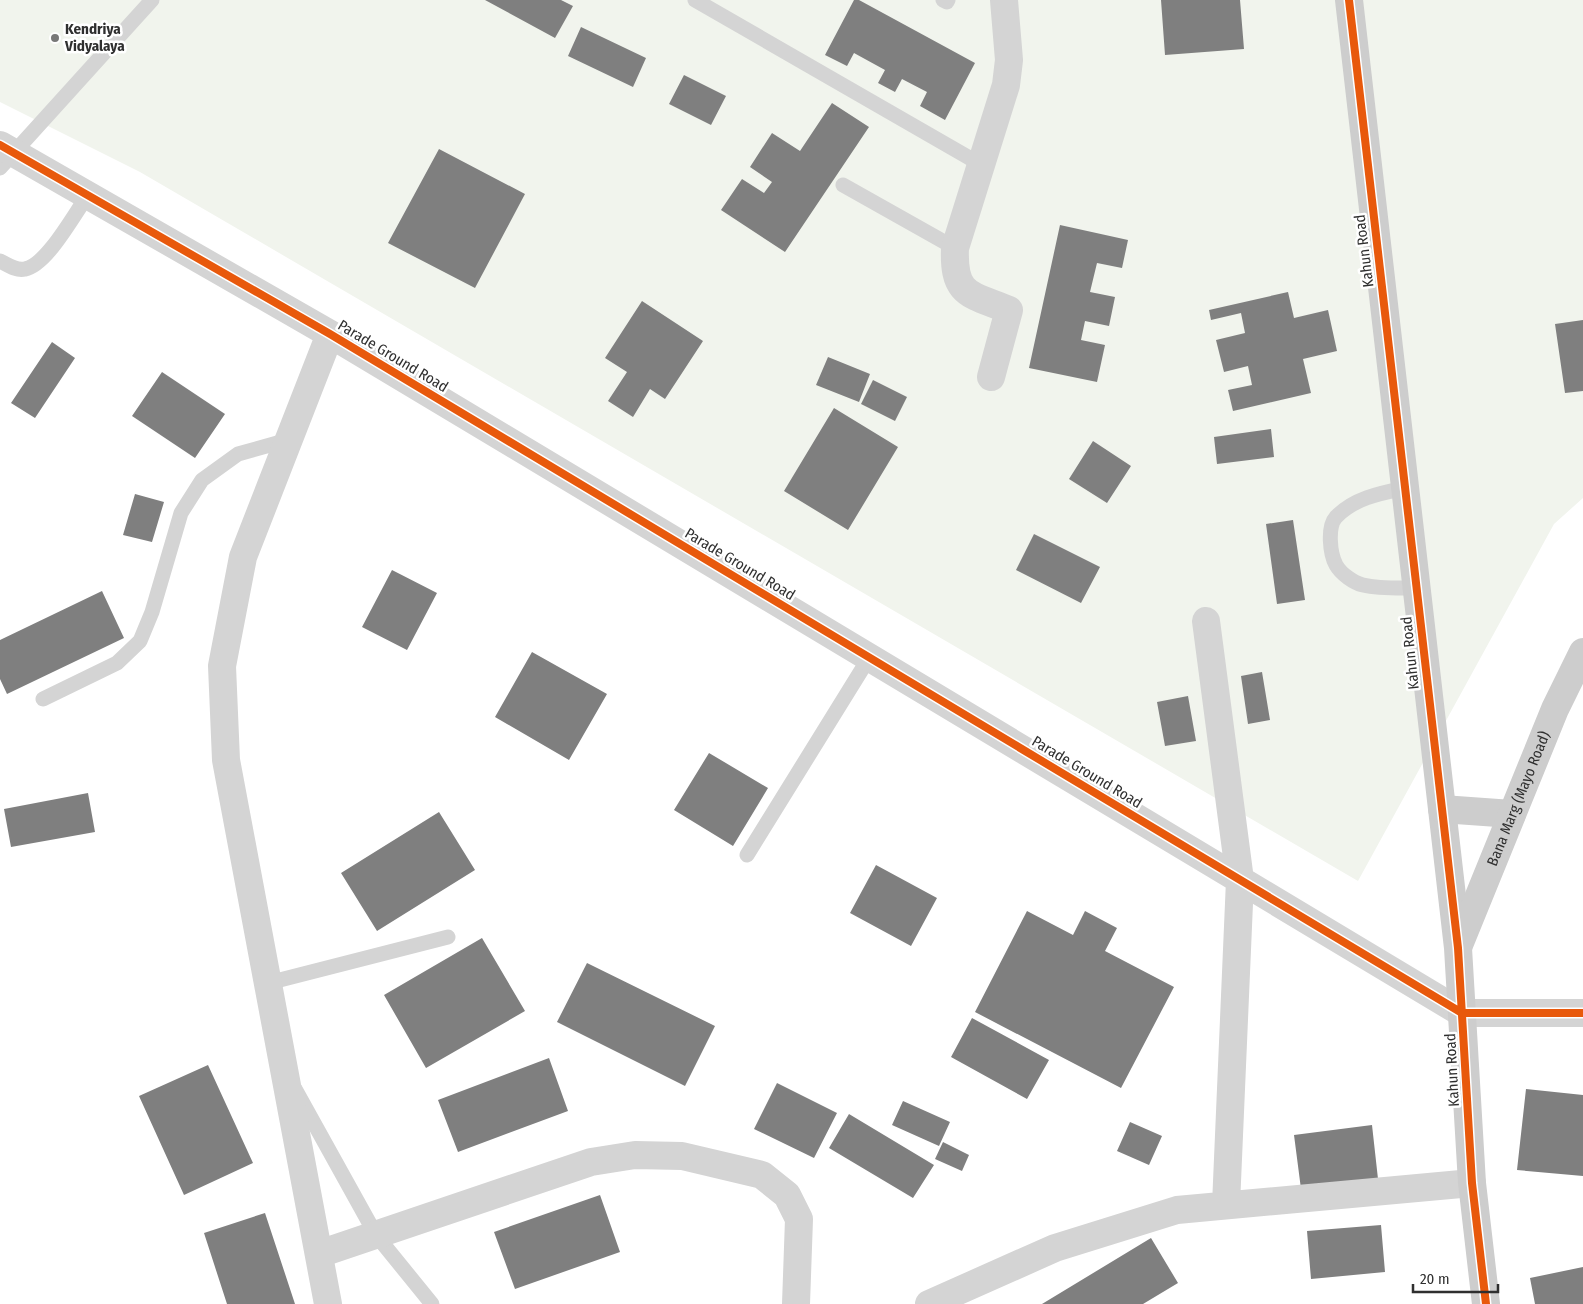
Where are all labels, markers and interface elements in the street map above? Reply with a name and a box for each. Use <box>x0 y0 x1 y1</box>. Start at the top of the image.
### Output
place label: Kendriya Vidyalaya <box>64 20 125 55</box>
marker: Kendriya Vidyalaya <box>49 32 61 44</box>
street label: Kahun Road <box>1351 213 1377 289</box>
street label: Parade Ground Road <box>335 316 451 396</box>
street label: Parade Ground Road <box>682 524 798 604</box>
street label: Kahun Road <box>1397 616 1423 690</box>
street label: Bana Marg (Mayo Road) <box>1483 729 1554 869</box>
street label: Parade Ground Road <box>1029 732 1145 812</box>
street label: Kahun Road <box>1441 1033 1463 1107</box>
scale bar <box>1413 1262 1498 1294</box>
text: 20 m <box>1420 1270 1450 1288</box>

